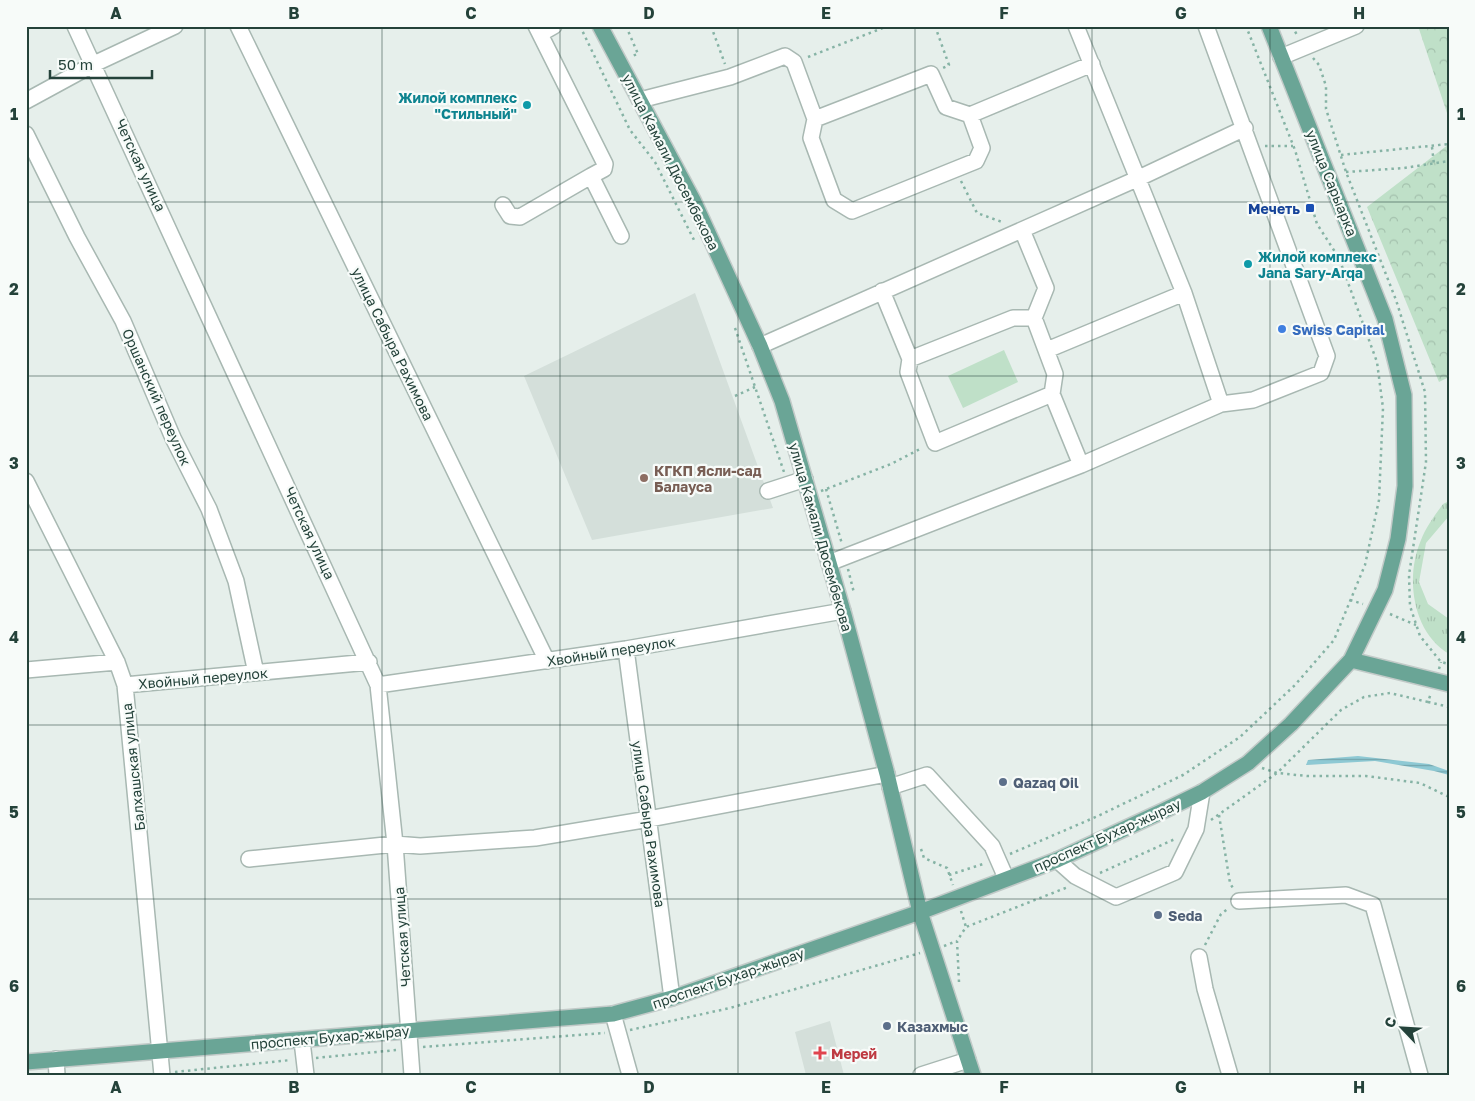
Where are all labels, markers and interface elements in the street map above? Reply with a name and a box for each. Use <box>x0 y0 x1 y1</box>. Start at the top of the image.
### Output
text: A <box>110 3 122 23</box>
text: B <box>288 3 300 23</box>
text: C <box>465 3 477 23</box>
text: D <box>643 3 655 23</box>
text: E <box>821 3 831 23</box>
text: F <box>999 3 1009 23</box>
text: G <box>1175 3 1187 23</box>
text: H <box>1353 3 1365 23</box>
scale bar <box>50 48 152 80</box>
text: 50 m <box>58 55 93 73</box>
street label: улица Камали Дюсембекова <box>619 71 723 253</box>
place label: Жилой комплекс "Стильный" <box>398 89 517 122</box>
marker: Жилой комплекс "Стильный" <box>521 99 533 111</box>
text: 1 <box>10 104 18 124</box>
text: 1 <box>1457 104 1465 124</box>
street label: Четская улица <box>112 116 170 214</box>
street label: улица Сарыарка <box>1303 127 1361 239</box>
place label: Мечеть <box>1248 200 1300 217</box>
marker: Мечеть <box>1304 202 1316 214</box>
place label: Жилой комплекс Jana Sary-Arqa <box>1258 248 1377 281</box>
marker: Жилой комплекс Jana Sary-Arqa <box>1242 258 1254 270</box>
street label: улица Сабыра Рахимова <box>349 265 437 423</box>
text: 2 <box>9 279 19 299</box>
text: 2 <box>1456 279 1466 299</box>
place label: Swiss Capital <box>1292 321 1385 338</box>
marker: Swiss Capital <box>1276 323 1288 335</box>
street label: Оршанский переулок <box>119 326 195 468</box>
street label: улица Камали Дюсембекова <box>786 441 856 633</box>
text: 3 <box>9 453 19 473</box>
text: 3 <box>1456 453 1466 473</box>
place label: КГКП Ясли-сад Балауса <box>654 462 762 495</box>
marker: КГКП Ясли-сад Балауса <box>638 472 650 484</box>
street label: Четская улица <box>281 484 339 582</box>
text: 4 <box>9 627 19 647</box>
text: 4 <box>1456 627 1466 647</box>
street label: Хвойный переулок <box>545 632 677 670</box>
street label: Хвойный переулок <box>137 664 269 692</box>
street label: Балхашская улица <box>118 702 148 832</box>
street label: улица Сабыра Рахимова <box>629 740 669 908</box>
place label: Qazaq Oil <box>1013 774 1079 791</box>
marker: Qazaq Oil <box>997 776 1009 788</box>
street label: проспект Бухар-жырау <box>1031 795 1183 875</box>
text: 5 <box>9 802 19 822</box>
text: 5 <box>1456 802 1466 822</box>
street label: Четская улица <box>390 887 414 987</box>
place label: Seda <box>1168 907 1202 924</box>
marker: Seda <box>1152 909 1164 921</box>
street label: проспект Бухар-жырау <box>650 944 806 1012</box>
text: 6 <box>9 976 19 996</box>
text: 6 <box>1456 976 1466 996</box>
north arrow <box>1378 1004 1428 1054</box>
text: С <box>1380 1014 1400 1030</box>
place label: Казахмыс <box>897 1018 968 1035</box>
marker: Казахмыс <box>881 1020 893 1032</box>
street label: проспект Бухар-жырау <box>250 1022 410 1052</box>
place label: Мерей <box>831 1045 877 1062</box>
marker: Мерей <box>813 1046 827 1060</box>
text: A <box>110 1077 122 1097</box>
text: B <box>288 1077 300 1097</box>
text: C <box>465 1077 477 1097</box>
text: D <box>643 1077 655 1097</box>
text: E <box>821 1077 831 1097</box>
text: F <box>999 1077 1009 1097</box>
text: G <box>1175 1077 1187 1097</box>
text: H <box>1353 1077 1365 1097</box>

